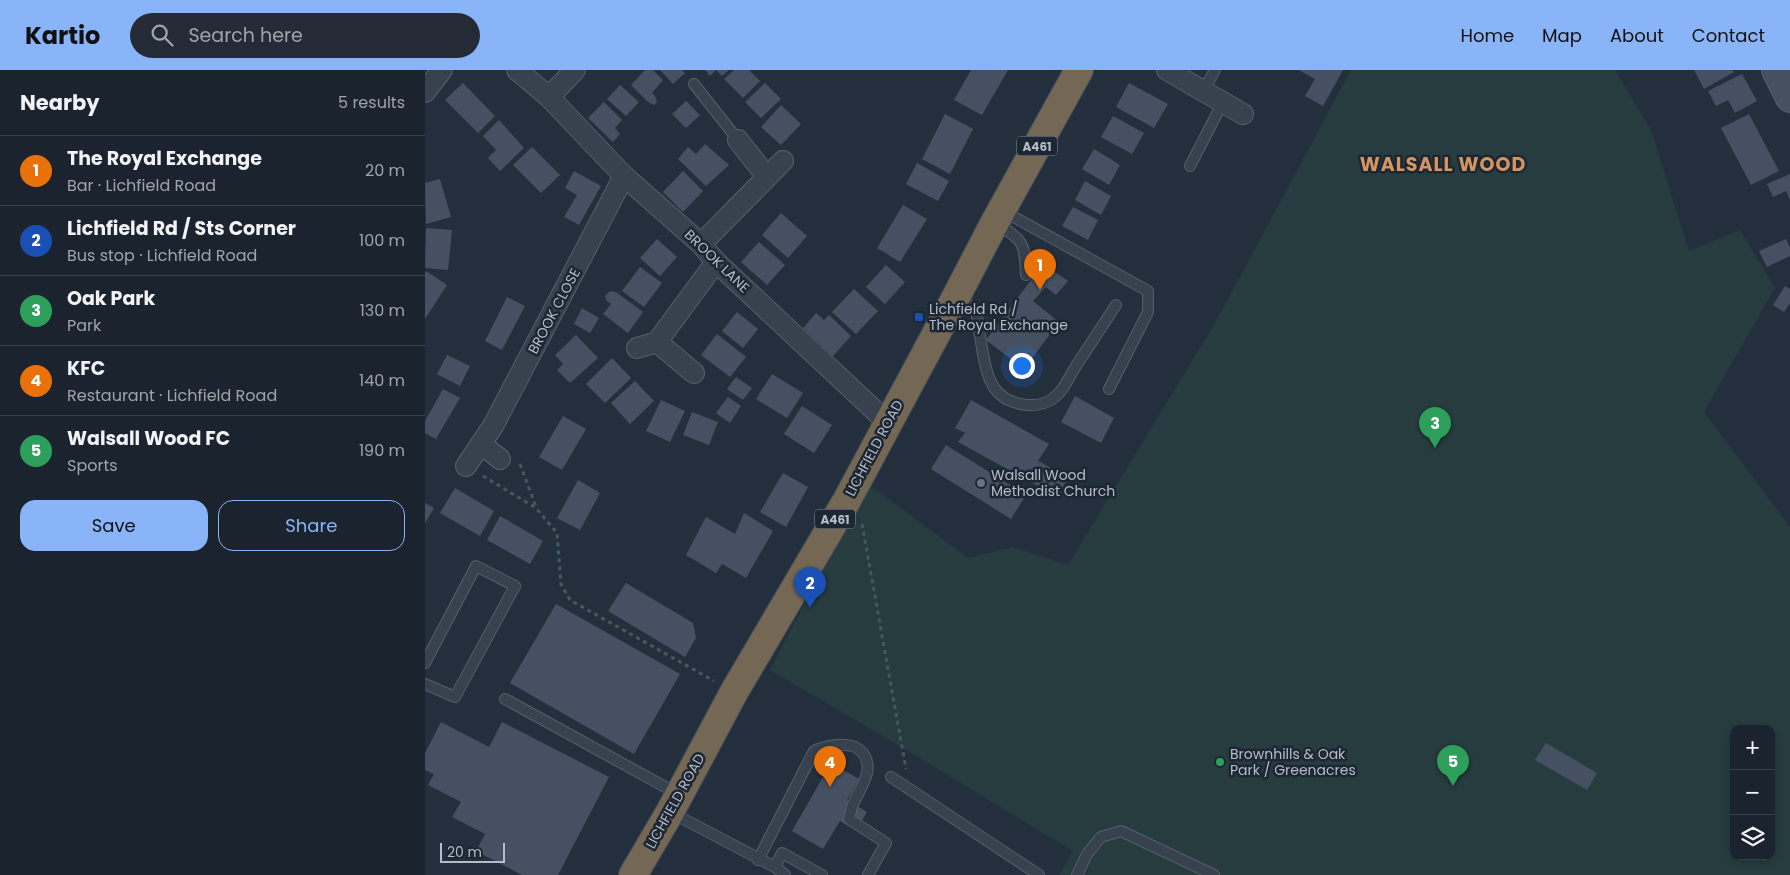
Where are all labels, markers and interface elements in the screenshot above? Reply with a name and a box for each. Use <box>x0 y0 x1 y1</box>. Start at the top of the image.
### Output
search box <box>130 13 480 58</box>
text: Kartio <box>25 19 100 52</box>
icon: search <box>148 21 176 49</box>
text: Search here <box>188 22 303 49</box>
text: Home <box>1460 23 1514 48</box>
text: Map <box>1542 23 1582 48</box>
text: About <box>1610 23 1664 48</box>
text: Contact <box>1692 23 1765 48</box>
text: Nearby <box>20 88 100 117</box>
text: 5 results <box>338 91 405 114</box>
road number: A461 <box>1017 136 1057 155</box>
text: The Royal Exchange <box>67 145 262 172</box>
district label: WALSALL WOOD <box>1360 151 1526 178</box>
text: 1 <box>33 159 39 182</box>
text: 20 m <box>365 159 405 182</box>
text: Bar · Lichfield Road <box>67 174 216 197</box>
text: Lichfield Rd / Sts Corner <box>67 215 296 242</box>
street label: BROOK LANE <box>680 225 754 297</box>
text: 2 <box>31 229 41 252</box>
text: 100 m <box>359 229 405 252</box>
text: Bus stop · Lichfield Road <box>67 244 257 267</box>
pin: 1 <box>1024 249 1056 290</box>
street label: BROOK CLOSE <box>523 265 585 357</box>
text: Oak Park <box>67 285 155 312</box>
text: 3 <box>31 299 41 322</box>
text: 130 m <box>360 299 405 322</box>
place label: Lichfield Rd / The Royal Exchange <box>929 299 1068 335</box>
marker: Lichfield Rd / The Royal Exchange <box>913 311 925 323</box>
text: Park <box>67 314 101 337</box>
your location <box>1009 353 1035 379</box>
text: KFC <box>67 355 105 382</box>
text: 4 <box>31 369 41 392</box>
text: 140 m <box>359 369 405 392</box>
text: Restaurant · Lichfield Road <box>67 384 277 407</box>
street label: LICHFIELD ROAD <box>840 396 908 500</box>
pin: 3 <box>1419 407 1451 448</box>
text: Walsall Wood FC <box>67 425 230 452</box>
text: 5 <box>31 439 41 462</box>
text: 190 m <box>359 439 405 462</box>
text: Sports <box>67 454 118 477</box>
place label: Walsall Wood Methodist Church <box>991 465 1115 501</box>
marker: Walsall Wood Methodist Church <box>975 477 987 489</box>
button: Save <box>20 500 208 551</box>
button: Share <box>218 500 405 551</box>
road number: A461 <box>815 509 855 528</box>
pin: 2 <box>794 567 826 608</box>
map controls <box>1730 725 1775 860</box>
button: + <box>1730 725 1775 770</box>
place label: Brownhills & Oak Park / Greenacres <box>1230 744 1356 780</box>
pin: 5 <box>1437 745 1469 786</box>
pin: 4 <box>814 746 846 787</box>
street label: LICHFIELD ROAD <box>641 750 710 852</box>
marker: Brownhills & Oak Park / Greenacres <box>1214 756 1226 768</box>
button: − <box>1730 770 1775 815</box>
button: layers <box>1730 815 1775 860</box>
scale bar <box>440 840 505 863</box>
text: 20 m <box>447 842 482 862</box>

